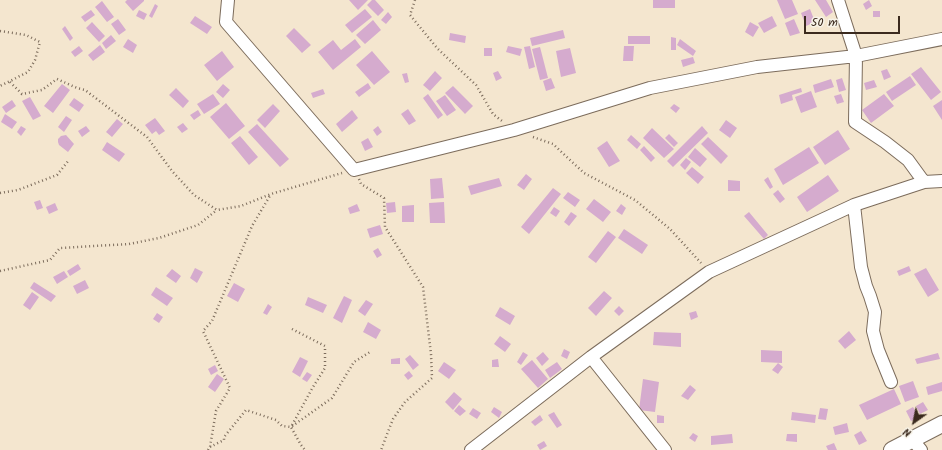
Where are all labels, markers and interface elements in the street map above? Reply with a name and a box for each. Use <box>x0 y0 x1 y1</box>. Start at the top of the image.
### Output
scale bar <box>806 8 902 34</box>
text: 50 m <box>811 13 838 32</box>
north arrow <box>894 402 934 442</box>
text: N <box>900 423 915 442</box>

